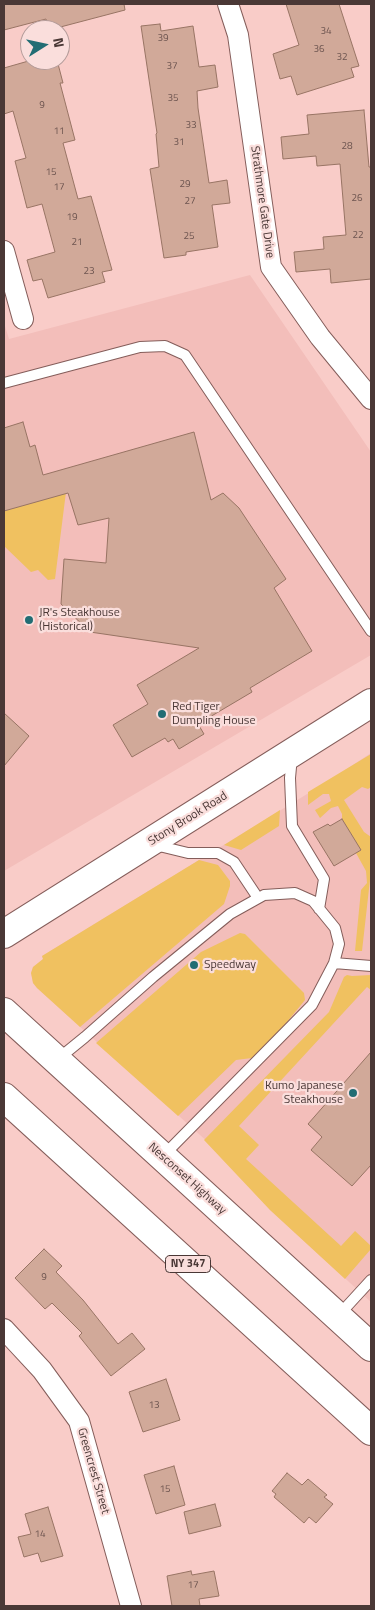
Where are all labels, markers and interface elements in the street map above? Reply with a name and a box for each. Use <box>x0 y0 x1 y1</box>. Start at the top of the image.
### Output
north arrow <box>20 20 70 70</box>
house number: 34 <box>320 26 332 38</box>
house number: 39 <box>157 33 169 45</box>
text: N <box>48 36 70 49</box>
house number: 36 <box>313 44 325 56</box>
house number: 32 <box>336 52 348 64</box>
house number: 37 <box>166 61 178 73</box>
house number: 35 <box>167 93 179 105</box>
house number: 9 <box>39 100 45 112</box>
house number: 33 <box>185 120 197 132</box>
house number: 11 <box>53 126 65 138</box>
house number: 31 <box>173 137 185 149</box>
house number: 28 <box>341 141 353 153</box>
street label: Strathmore Gate Drive <box>247 145 277 259</box>
house number: 15 <box>45 167 57 179</box>
house number: 29 <box>179 179 191 191</box>
house number: 17 <box>53 182 65 194</box>
house number: 26 <box>351 193 363 205</box>
house number: 27 <box>184 196 196 208</box>
house number: 19 <box>66 212 78 224</box>
house number: 22 <box>352 230 364 242</box>
house number: 25 <box>183 231 195 243</box>
house number: 21 <box>71 237 83 249</box>
house number: 23 <box>83 266 95 278</box>
place label: JR's Steakhouse (Historical) <box>39 606 120 634</box>
marker: JR's Steakhouse (Historical) <box>23 614 35 626</box>
place label: Red Tiger Dumpling House <box>172 700 256 728</box>
marker: Red Tiger Dumpling House <box>156 708 168 720</box>
street label: Stony Brook Road <box>146 789 230 849</box>
place label: Speedway <box>204 958 256 972</box>
marker: Speedway <box>188 959 200 971</box>
place label: Kumo Japanese Steakhouse <box>265 1079 343 1107</box>
marker: Kumo Japanese Steakhouse <box>347 1087 359 1099</box>
street label: Nesconset Highway <box>145 1140 229 1218</box>
road number: NY 347 <box>166 1256 210 1272</box>
house number: 9 <box>41 1272 47 1284</box>
house number: 13 <box>148 1400 160 1412</box>
street label: Greencrest Street <box>74 1426 112 1516</box>
house number: 15 <box>159 1484 171 1496</box>
house number: 14 <box>34 1529 46 1541</box>
house number: 17 <box>187 1580 199 1592</box>

